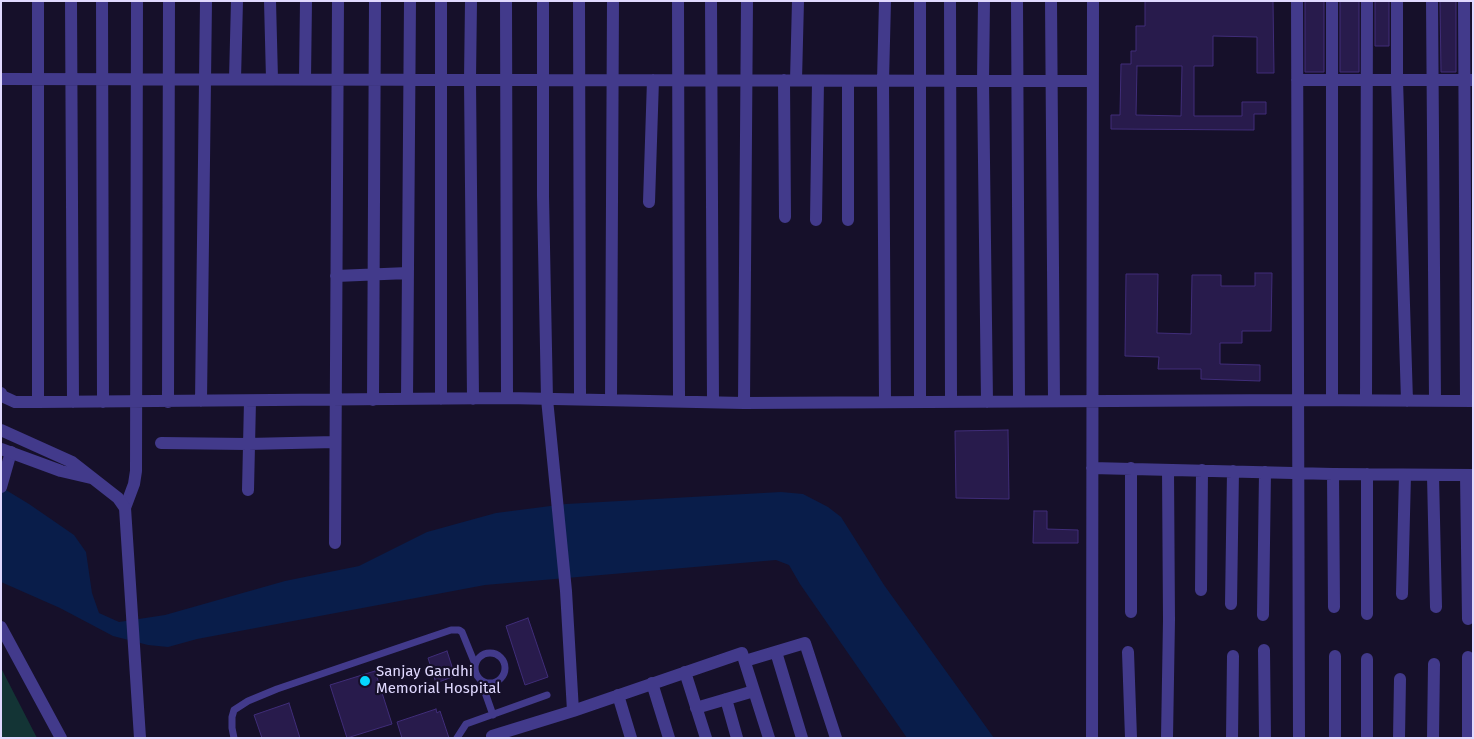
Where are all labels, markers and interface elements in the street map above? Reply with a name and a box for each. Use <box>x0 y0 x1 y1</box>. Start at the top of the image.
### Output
place label: Sanjay Gandhi Memorial Hospital <box>376 663 501 698</box>
marker: Sanjay Gandhi Memorial Hospital <box>358 674 372 688</box>

